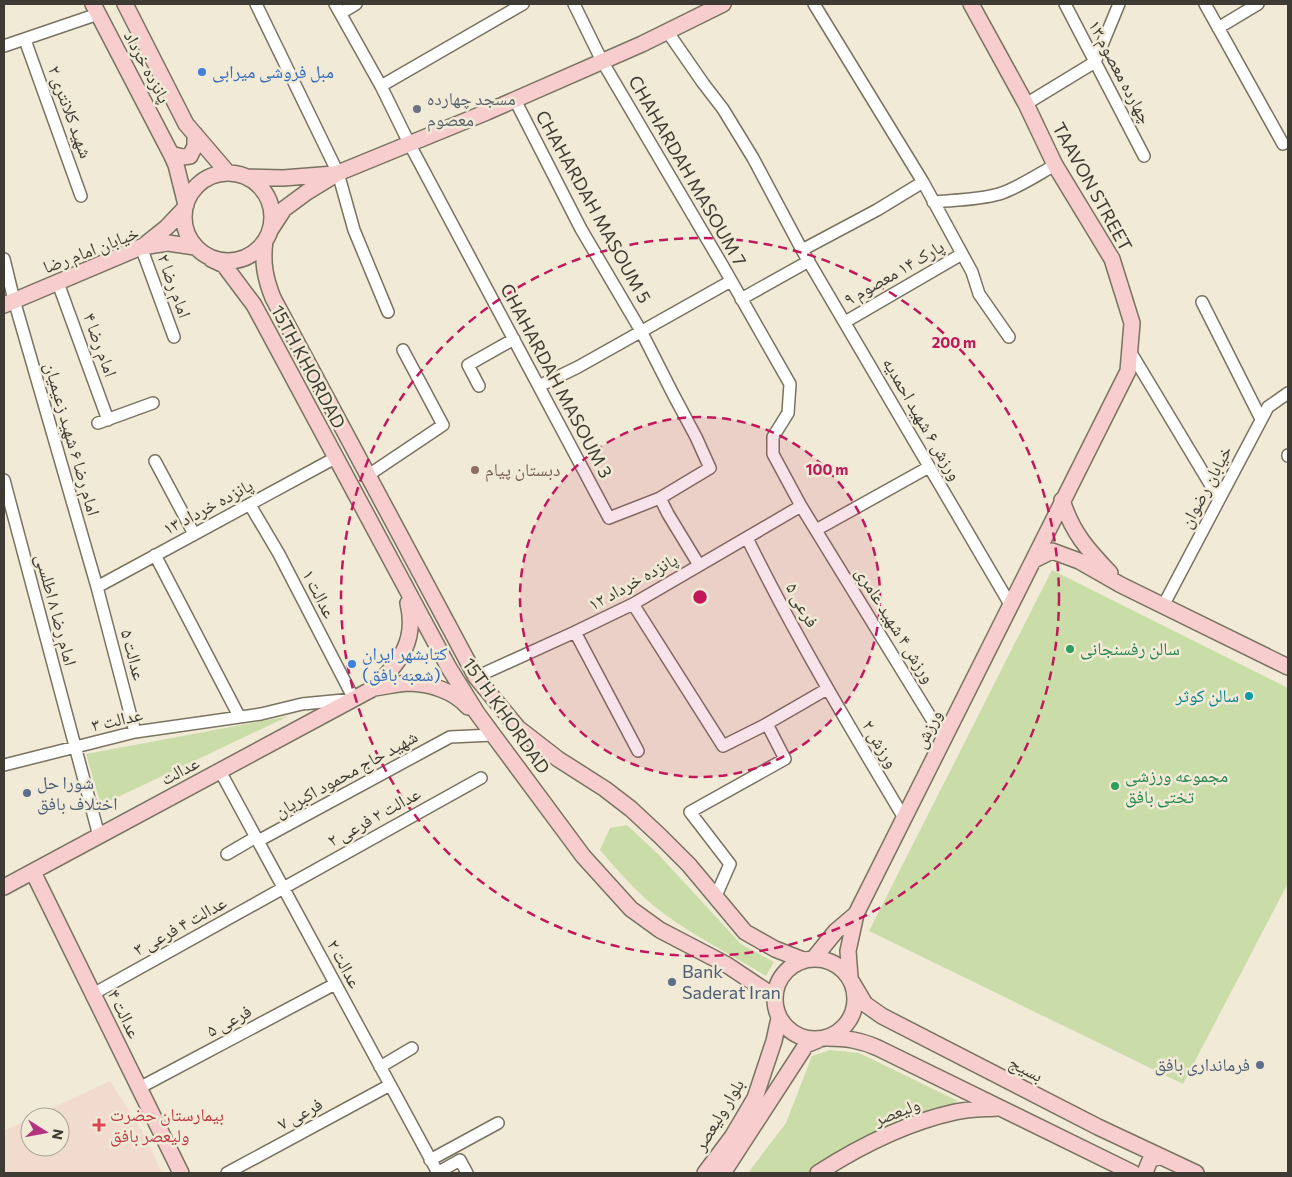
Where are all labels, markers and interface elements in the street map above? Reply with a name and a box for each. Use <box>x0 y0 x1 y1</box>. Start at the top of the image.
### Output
street label: چهارده معصوم ۱۳ <box>1083 16 1157 128</box>
street label: پانزده خرداد <box>119 26 176 107</box>
place label: مبل فروشی میرابی <box>212 60 334 83</box>
street label: شهید کلانتری ۲ <box>43 62 98 161</box>
marker: مبل فروشی میرابی <box>196 66 208 78</box>
street label: CHAHARDAH MASOUM 7 <box>624 71 751 270</box>
place label: مسجد چهارده معصوم <box>427 87 516 132</box>
marker: مسجد چهارده معصوم <box>411 103 423 115</box>
street label: CHAHARDAH MASOUM 5 <box>532 106 656 307</box>
street label: TAAVON STREET <box>1048 118 1137 255</box>
street label: خیابان امام رضا <box>40 221 142 279</box>
street label: پارک ۱۴ معصوم ۹ <box>839 235 949 311</box>
street label: امام رضا ۲ <box>151 251 197 321</box>
street label: CHAHARDAH MASOUM 3 <box>496 280 618 482</box>
street label: 15TH KHORDAD <box>267 301 351 432</box>
street label: امام رضا ۴ <box>77 310 123 380</box>
text: 200 m <box>932 333 976 351</box>
street label: ورزش ۶ شهید احمدیه <box>878 353 967 485</box>
street label: امام رضا ۶ شهید زعیمیان <box>39 359 105 519</box>
street label: خیابان رضوان <box>1174 441 1237 532</box>
place label: دبستان پیام <box>485 458 560 482</box>
text: 100 m <box>806 460 848 478</box>
marker: دبستان پیام <box>469 464 481 476</box>
street label: پانزده خرداد ۱۳ <box>159 473 257 540</box>
street label: پانزده خرداد ۱۲ <box>584 548 682 616</box>
street label: امام رضا ۸ اطلسی <box>30 551 82 669</box>
street label: ورزش ۴ شهید عامری <box>850 562 940 687</box>
street label: عدالت ۱ <box>298 565 341 622</box>
street label: فرعی ۵ <box>781 578 824 631</box>
centre of rings <box>691 588 709 606</box>
street label: عدالت ۵ <box>117 627 151 683</box>
place label: سالن رفسنجانی <box>1080 637 1180 660</box>
place label: کتابشهر ایران (شعبه بافق) <box>362 642 448 686</box>
marker: سالن رفسنجانی <box>1064 643 1076 655</box>
street label: 15TH KHORDAD <box>459 653 555 778</box>
marker: کتابشهر ایران (شعبه بافق) <box>346 658 358 670</box>
place label: سالن کوثر <box>1174 684 1239 707</box>
marker: سالن کوثر <box>1243 690 1255 702</box>
street label: عدالت ۳ <box>89 702 145 736</box>
street label: ورزش <box>908 705 947 752</box>
street label: ورزش ۲ <box>857 715 904 772</box>
street label: شهید حاج محمود اکبریان <box>270 725 422 823</box>
street label: عدالت <box>157 751 203 789</box>
place label: مجموعه ورزشی تختی بافق <box>1125 764 1228 808</box>
place label: شورا حل اختلاف بافق <box>37 771 118 815</box>
marker: مجموعه ورزشی تختی بافق <box>1109 780 1121 792</box>
street label: عدالت ۲ فرعی ۲ <box>323 781 424 852</box>
marker: شورا حل اختلاف بافق <box>21 787 33 799</box>
street label: عدالت ۴ فرعی ۳ <box>129 890 230 961</box>
street label: عدالت ۲ <box>323 935 367 992</box>
place label: Bank Saderat Iran <box>682 960 781 1003</box>
marker: Bank Saderat Iran <box>666 976 678 988</box>
street label: عدالت ۴ <box>104 985 146 1042</box>
street label: فرعی ۵ <box>202 999 255 1042</box>
street label: بسیج <box>1005 1050 1047 1088</box>
place label: فرمانداری بافق <box>1155 1053 1250 1076</box>
marker: فرمانداری بافق <box>1254 1059 1266 1071</box>
street label: بلوار ولیعصر <box>688 1075 749 1156</box>
street label: فرعی ۷ <box>273 1092 326 1135</box>
street label: ولیعصر <box>870 1092 923 1130</box>
place label: بیمارستان حضرت ولیعصر بافق <box>110 1103 224 1147</box>
north arrow <box>20 1107 70 1157</box>
marker: بیمارستان حضرت ولیعصر بافق <box>92 1118 106 1132</box>
text: N <box>49 1128 68 1141</box>

